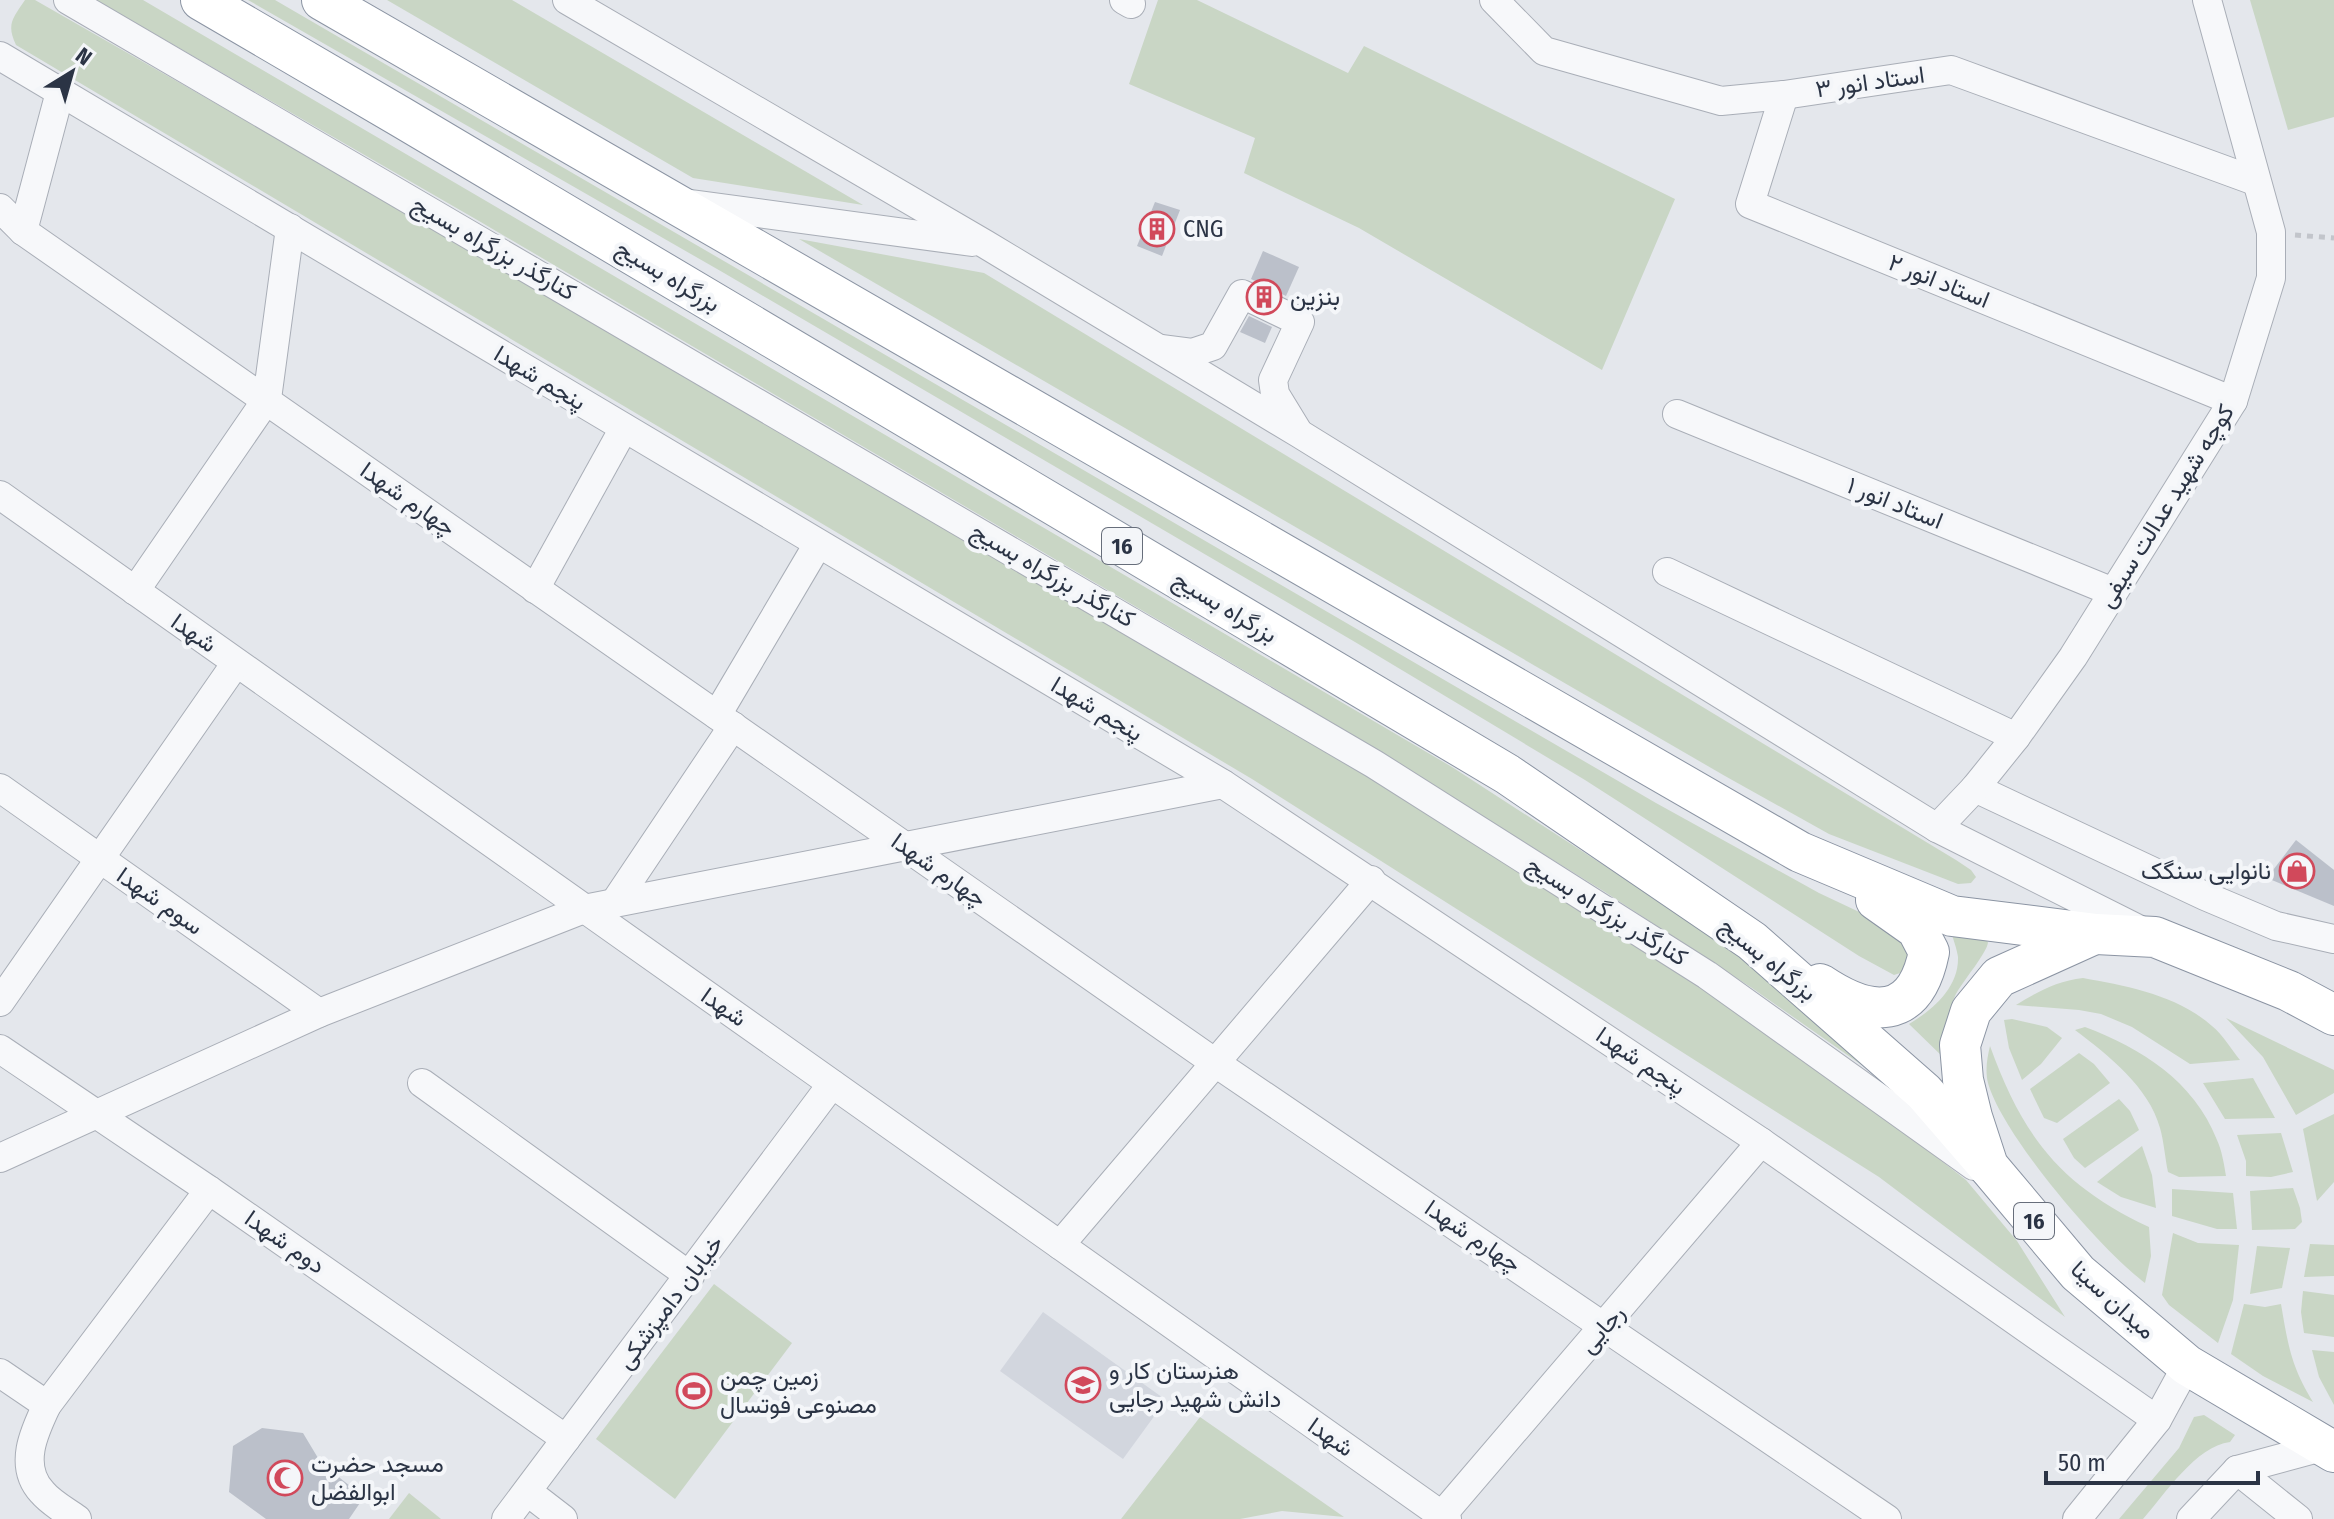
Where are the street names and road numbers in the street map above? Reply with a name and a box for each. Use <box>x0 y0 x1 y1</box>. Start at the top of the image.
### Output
street label: استاد انور ۳ <box>1814 60 1926 104</box>
street label: کنارگذر بزرگراه بسیج <box>405 190 581 309</box>
street label: بزرگراه بسیج <box>609 234 725 321</box>
street label: استاد انور ۲ <box>1884 248 1994 315</box>
street label: پنجم شهدا <box>488 340 591 418</box>
street label: کوچه شهید عدالت سیفی <box>2092 399 2242 614</box>
street label: چهارم شهدا <box>354 456 461 544</box>
street label: استاد انور ۱ <box>1843 471 1947 536</box>
street label: کنارگذر بزرگراه بسیج <box>964 517 1140 636</box>
road number: 16 <box>1102 528 1142 564</box>
street label: بزرگراه بسیج <box>1166 565 1282 652</box>
street label: شهدا <box>165 607 222 659</box>
street label: پنجم شهدا <box>1045 671 1148 749</box>
street label: چهارم شهدا <box>885 827 992 915</box>
street label: کنارگذر بزرگراه بسیج <box>1520 850 1693 974</box>
street label: سوم شهدا <box>110 861 208 942</box>
street label: بزرگراه بسیج <box>1712 911 1822 1009</box>
street label: شهدا <box>695 981 752 1033</box>
street label: پنجم شهدا <box>1590 1021 1691 1103</box>
street label: چهارم شهدا <box>1419 1194 1526 1280</box>
road number: 16 <box>2014 1203 2054 1239</box>
street label: دوم شهدا <box>238 1204 330 1281</box>
street label: خیابان دامپزشکی <box>611 1230 731 1375</box>
street label: میدان سینا <box>2065 1255 2161 1345</box>
street label: رجایی <box>1573 1299 1631 1360</box>
street label: شهدا <box>1302 1411 1359 1463</box>

